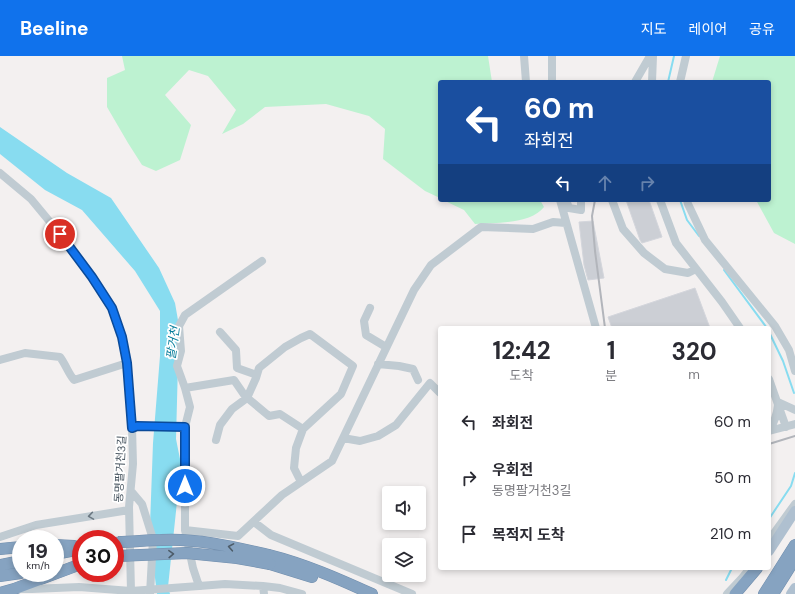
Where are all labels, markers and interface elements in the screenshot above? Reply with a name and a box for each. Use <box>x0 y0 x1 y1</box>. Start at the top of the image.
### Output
text: Beeline <box>20 16 88 41</box>
text: 지도 <box>641 20 667 38</box>
text: 레이어 <box>689 20 727 38</box>
text: 공유 <box>749 20 775 38</box>
text: 60 m <box>524 90 594 127</box>
icon: left <box>458 96 510 148</box>
text: 좌회전 <box>524 129 574 153</box>
icon: left <box>552 172 574 194</box>
icon: ahead <box>594 172 616 194</box>
icon: right <box>636 172 658 194</box>
pin <box>43 217 77 251</box>
icon: arrive <box>49 223 71 245</box>
water label: 팔거천 <box>163 324 183 361</box>
text: 12:42 <box>492 335 551 366</box>
text: 1 <box>607 335 615 366</box>
text: 320 <box>671 336 717 367</box>
text: m <box>688 366 700 383</box>
text: 도착 <box>510 367 533 384</box>
text: 분 <box>605 367 617 384</box>
icon: left <box>458 411 480 433</box>
text: 60 m <box>714 412 751 432</box>
text: 좌회전 <box>492 413 533 433</box>
street label: 동명팔거천3길 <box>111 435 129 503</box>
text: 우회전 <box>492 460 533 480</box>
position arrow <box>164 465 206 507</box>
icon: right <box>458 467 480 489</box>
text: 50 m <box>714 468 751 488</box>
text: 동명팔거천3길 <box>492 482 571 499</box>
map controls <box>382 486 426 582</box>
button: sound <box>382 486 426 530</box>
one-way arrow <box>88 512 94 520</box>
icon: arrive <box>458 523 480 545</box>
text: 210 m <box>710 524 751 544</box>
text: 목적지 도착 <box>492 525 565 545</box>
speed limit sign: 30 <box>72 530 124 582</box>
text: 19 <box>28 538 48 564</box>
button: layers <box>382 538 426 582</box>
one-way arrow <box>228 543 234 552</box>
one-way arrow <box>168 549 174 558</box>
text: km/h <box>26 559 50 572</box>

